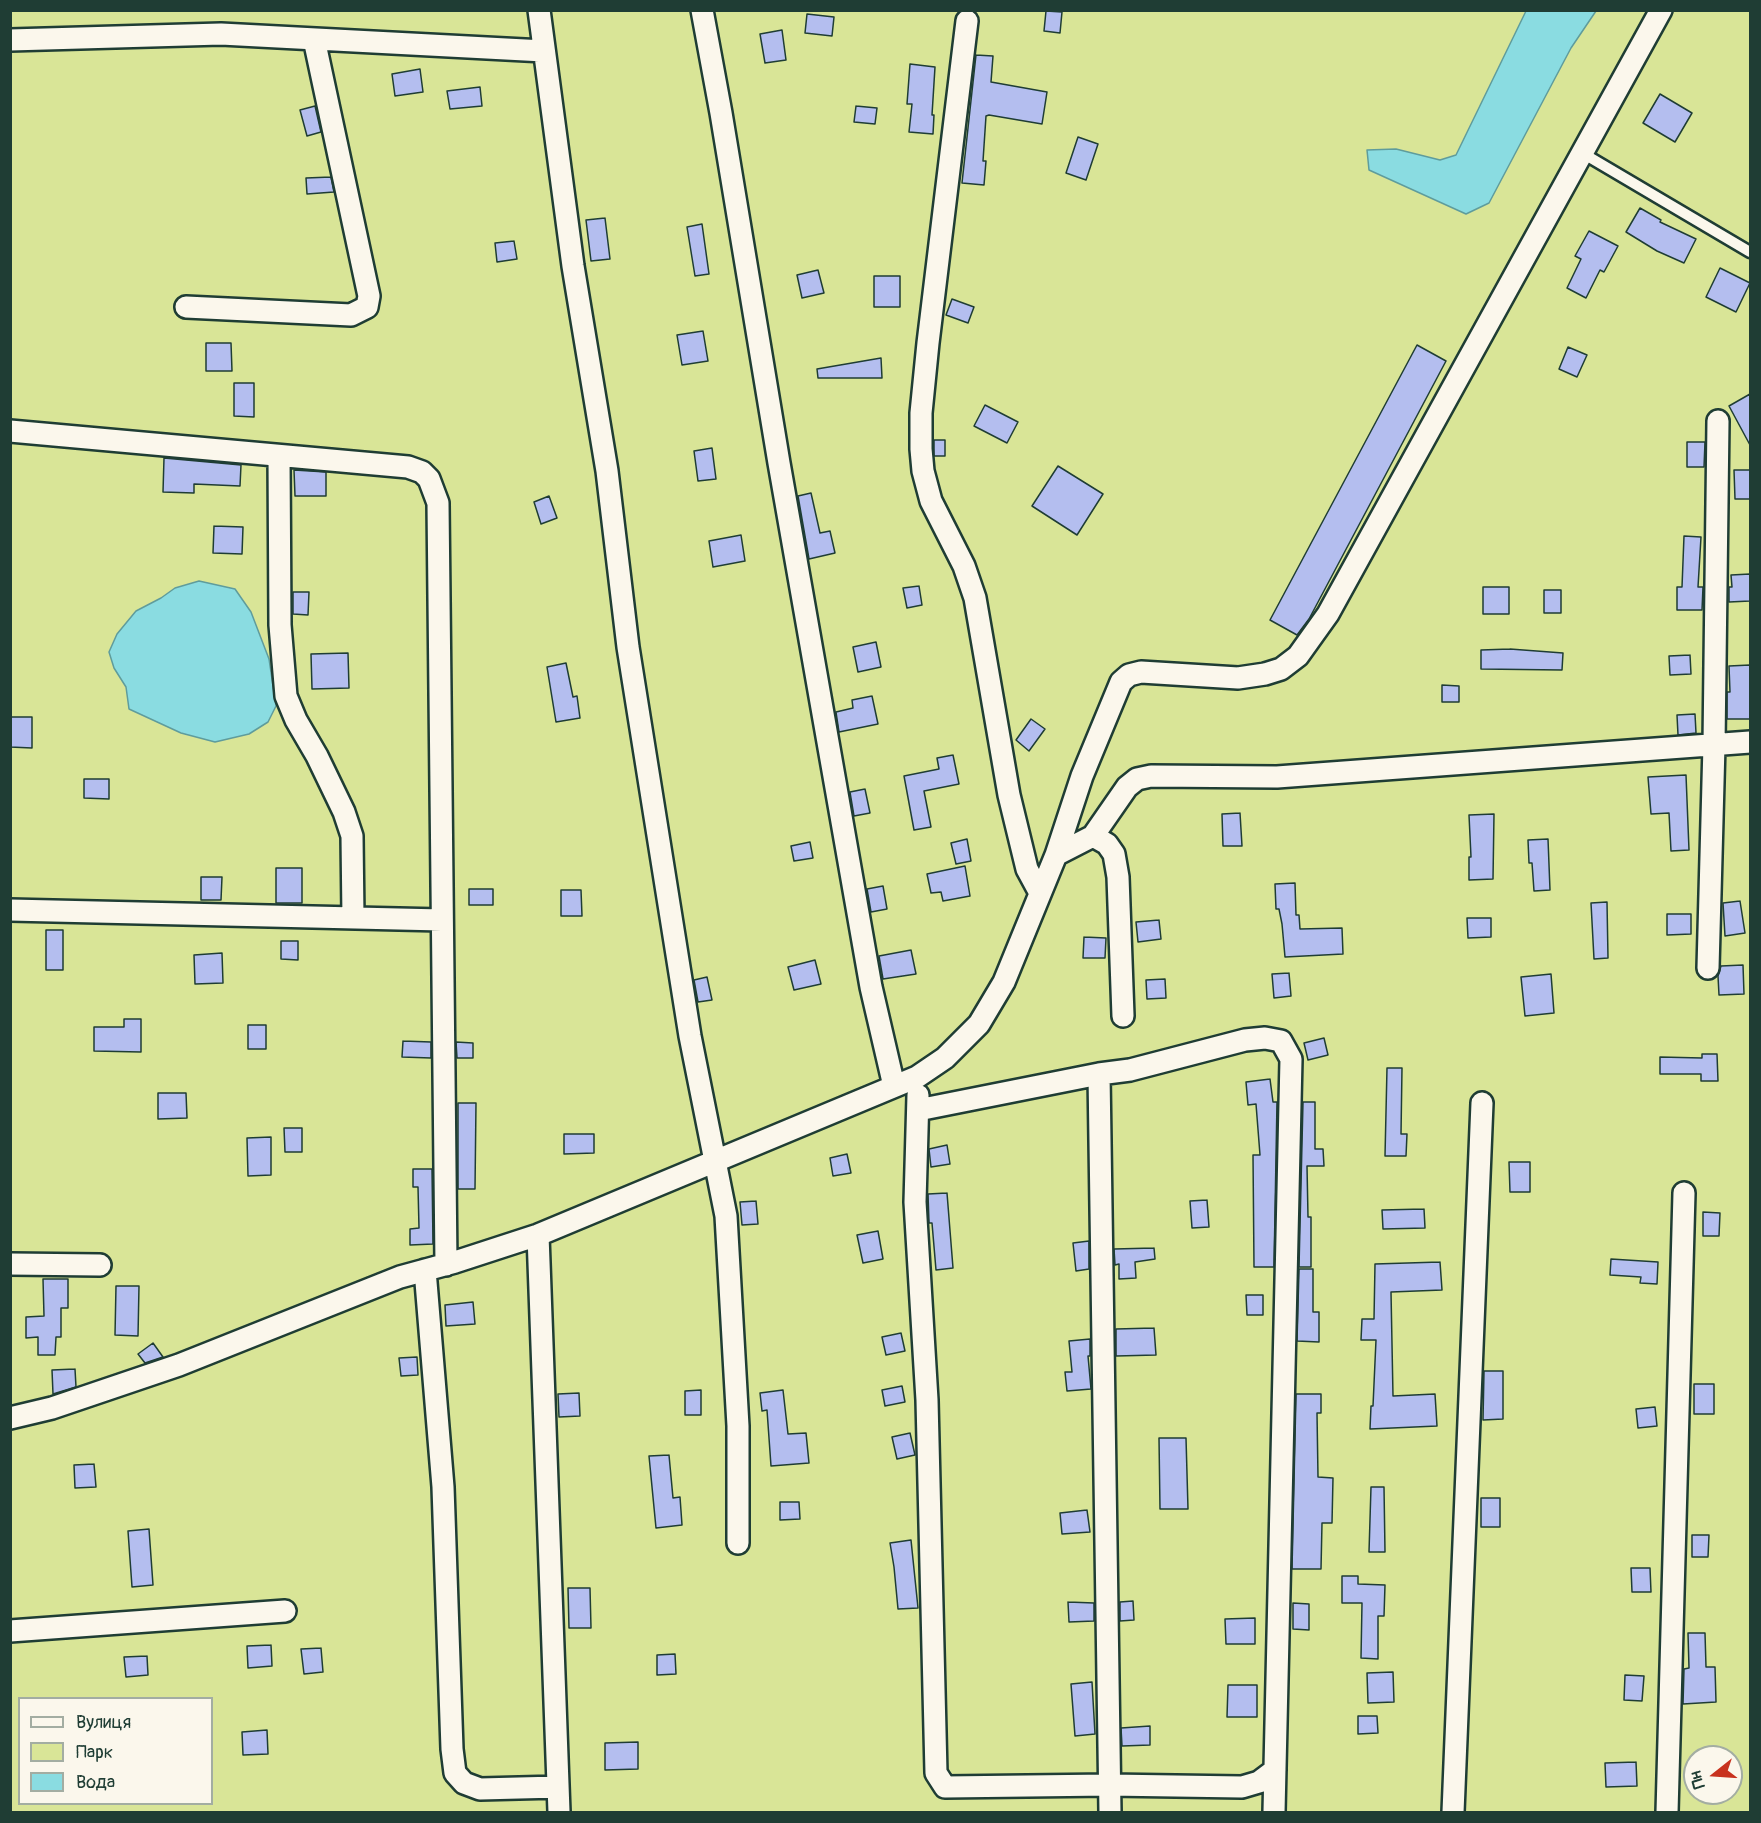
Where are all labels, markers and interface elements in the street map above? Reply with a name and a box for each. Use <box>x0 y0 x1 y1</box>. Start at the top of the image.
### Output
legend <box>18 1697 213 1805</box>
text: Вулиця <box>76 1711 131 1734</box>
text: Парк <box>76 1741 113 1764</box>
north arrow <box>1683 1745 1743 1805</box>
text: Пн <box>1686 1768 1710 1791</box>
text: Вода <box>76 1771 115 1794</box>

